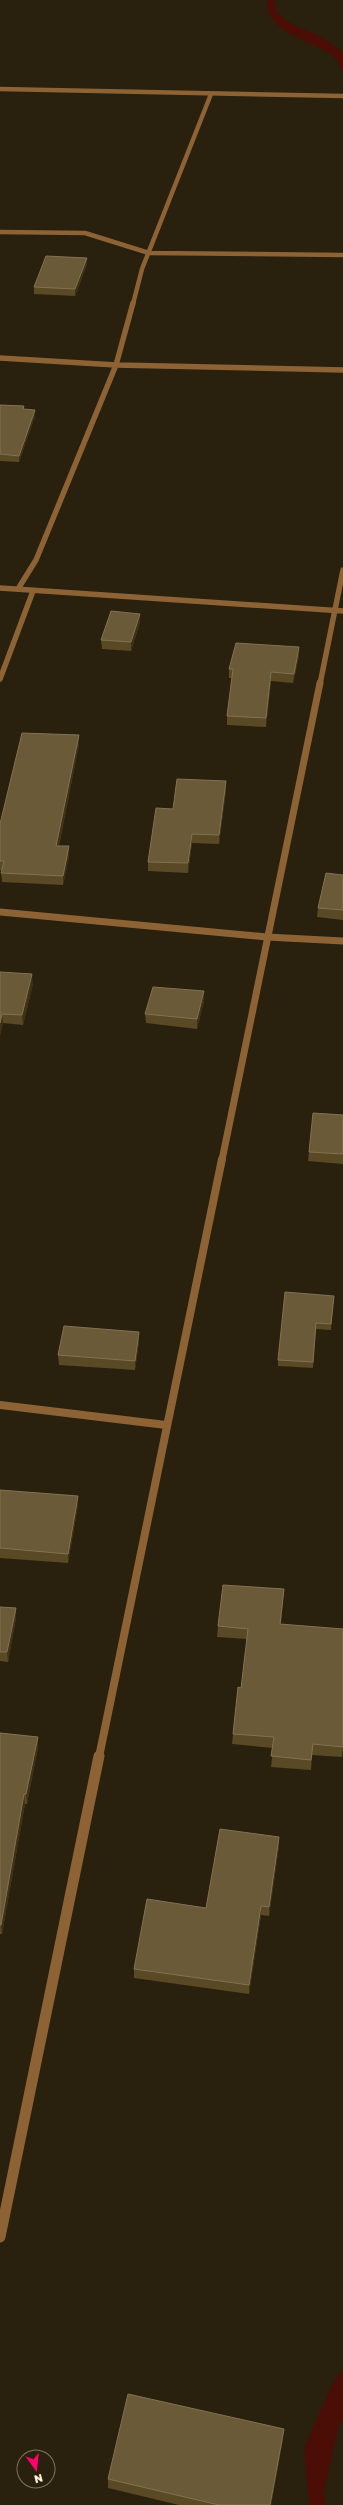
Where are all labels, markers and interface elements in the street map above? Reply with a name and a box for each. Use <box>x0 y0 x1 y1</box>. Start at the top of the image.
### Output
north arrow <box>16 2449 56 2489</box>
text: N <box>33 2472 44 2487</box>

